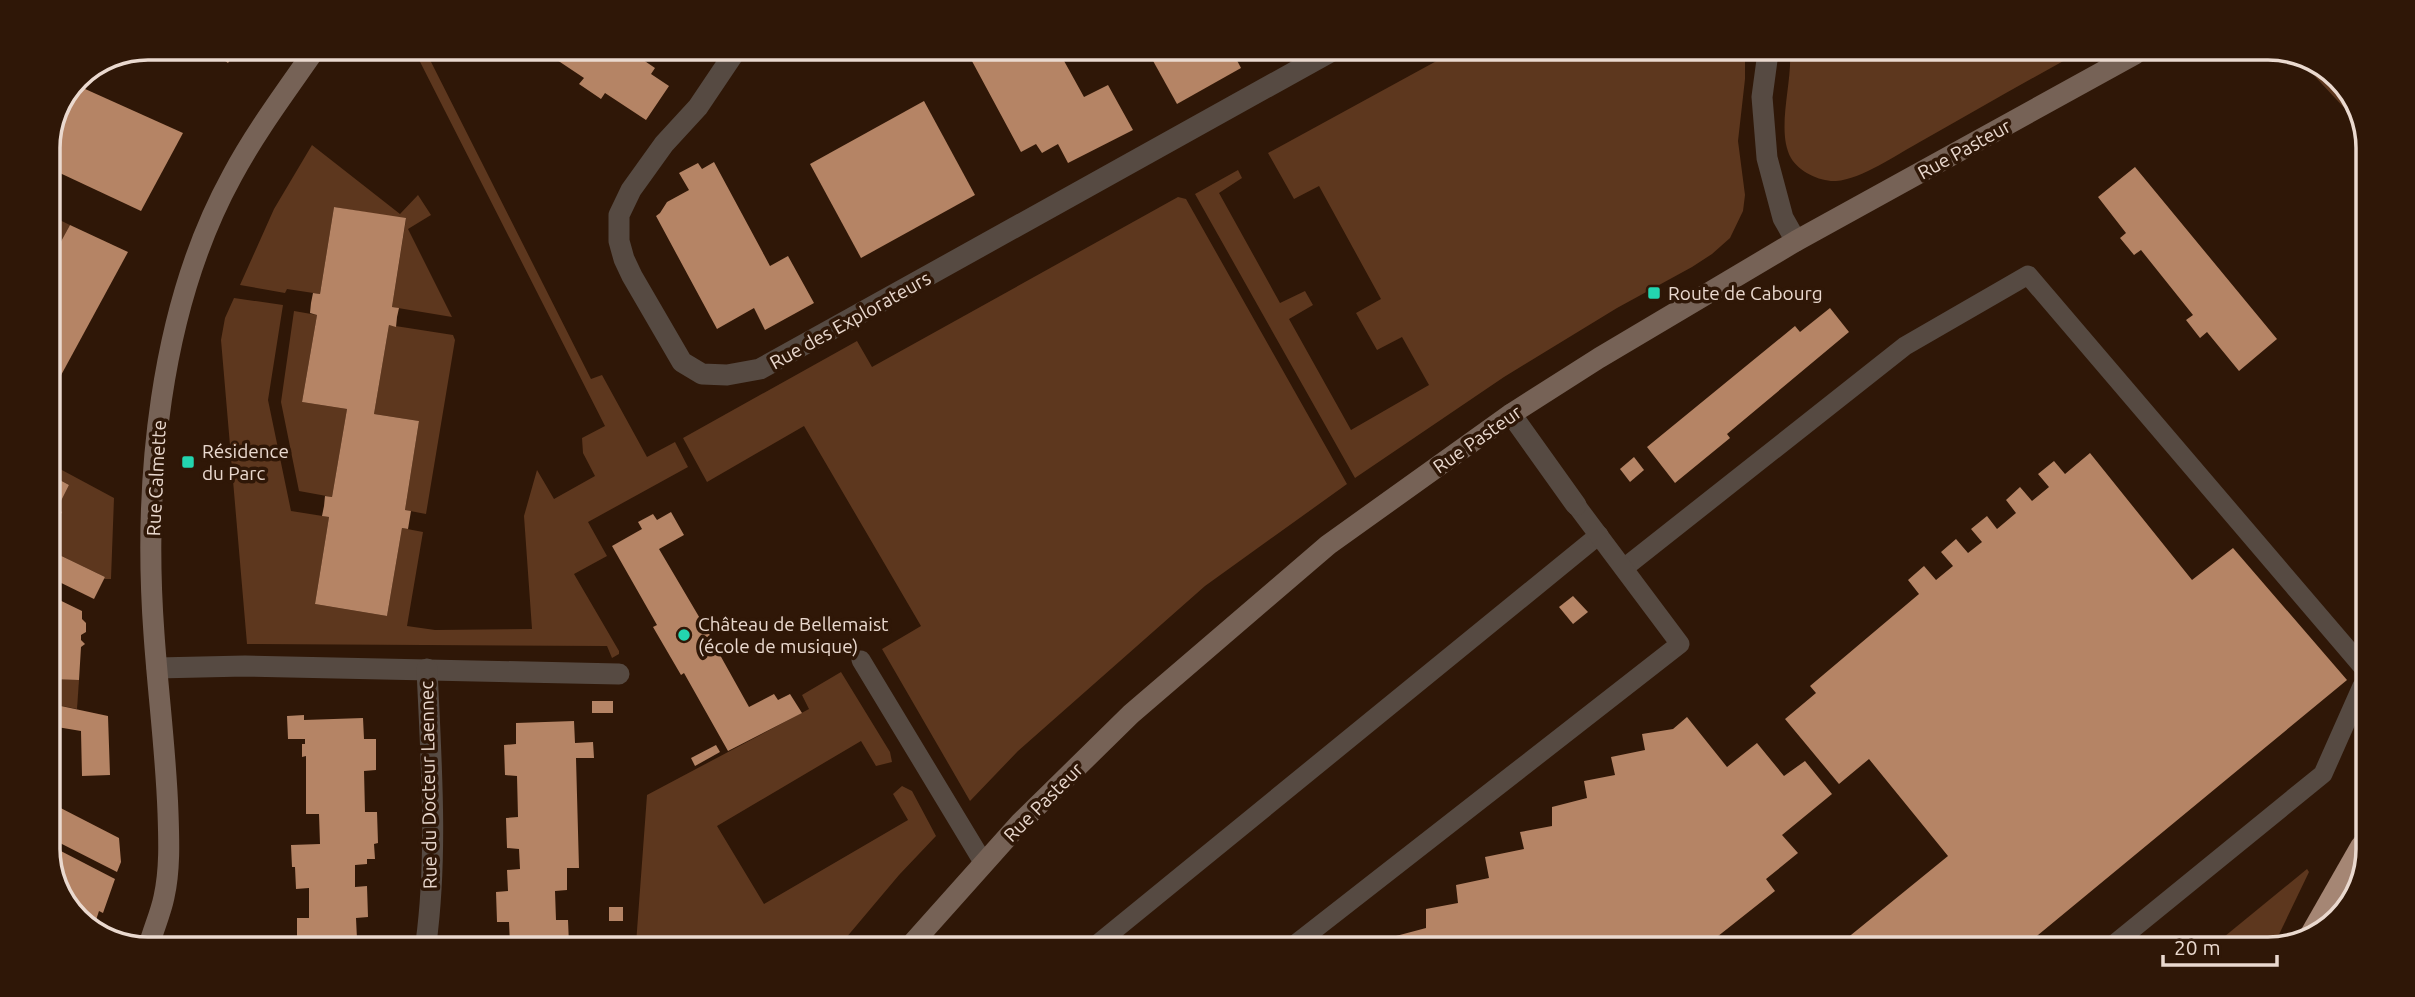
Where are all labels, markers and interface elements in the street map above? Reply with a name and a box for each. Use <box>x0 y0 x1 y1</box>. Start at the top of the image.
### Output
street label: Rue Pasteur <box>1914 114 2014 184</box>
street label: Rue des Explorateurs <box>766 267 934 373</box>
place label: Route de Cabourg <box>1668 282 1823 304</box>
marker: Route de Cabourg <box>1646 285 1662 301</box>
street label: Rue Pasteur <box>1429 401 1525 477</box>
street label: Rue Calmette <box>142 419 170 537</box>
place label: Résidence du Parc <box>202 440 289 484</box>
marker: Résidence du Parc <box>180 454 196 470</box>
place label: Château de Bellemaist (école de musique) <box>698 613 889 657</box>
marker: Château de Bellemaist (école de musique) <box>676 627 692 643</box>
street label: Rue du Docteur Laennec <box>415 680 441 889</box>
street label: Rue Pasteur <box>999 758 1087 846</box>
scale bar <box>2163 923 2277 967</box>
text: 20 m <box>2174 935 2221 959</box>

